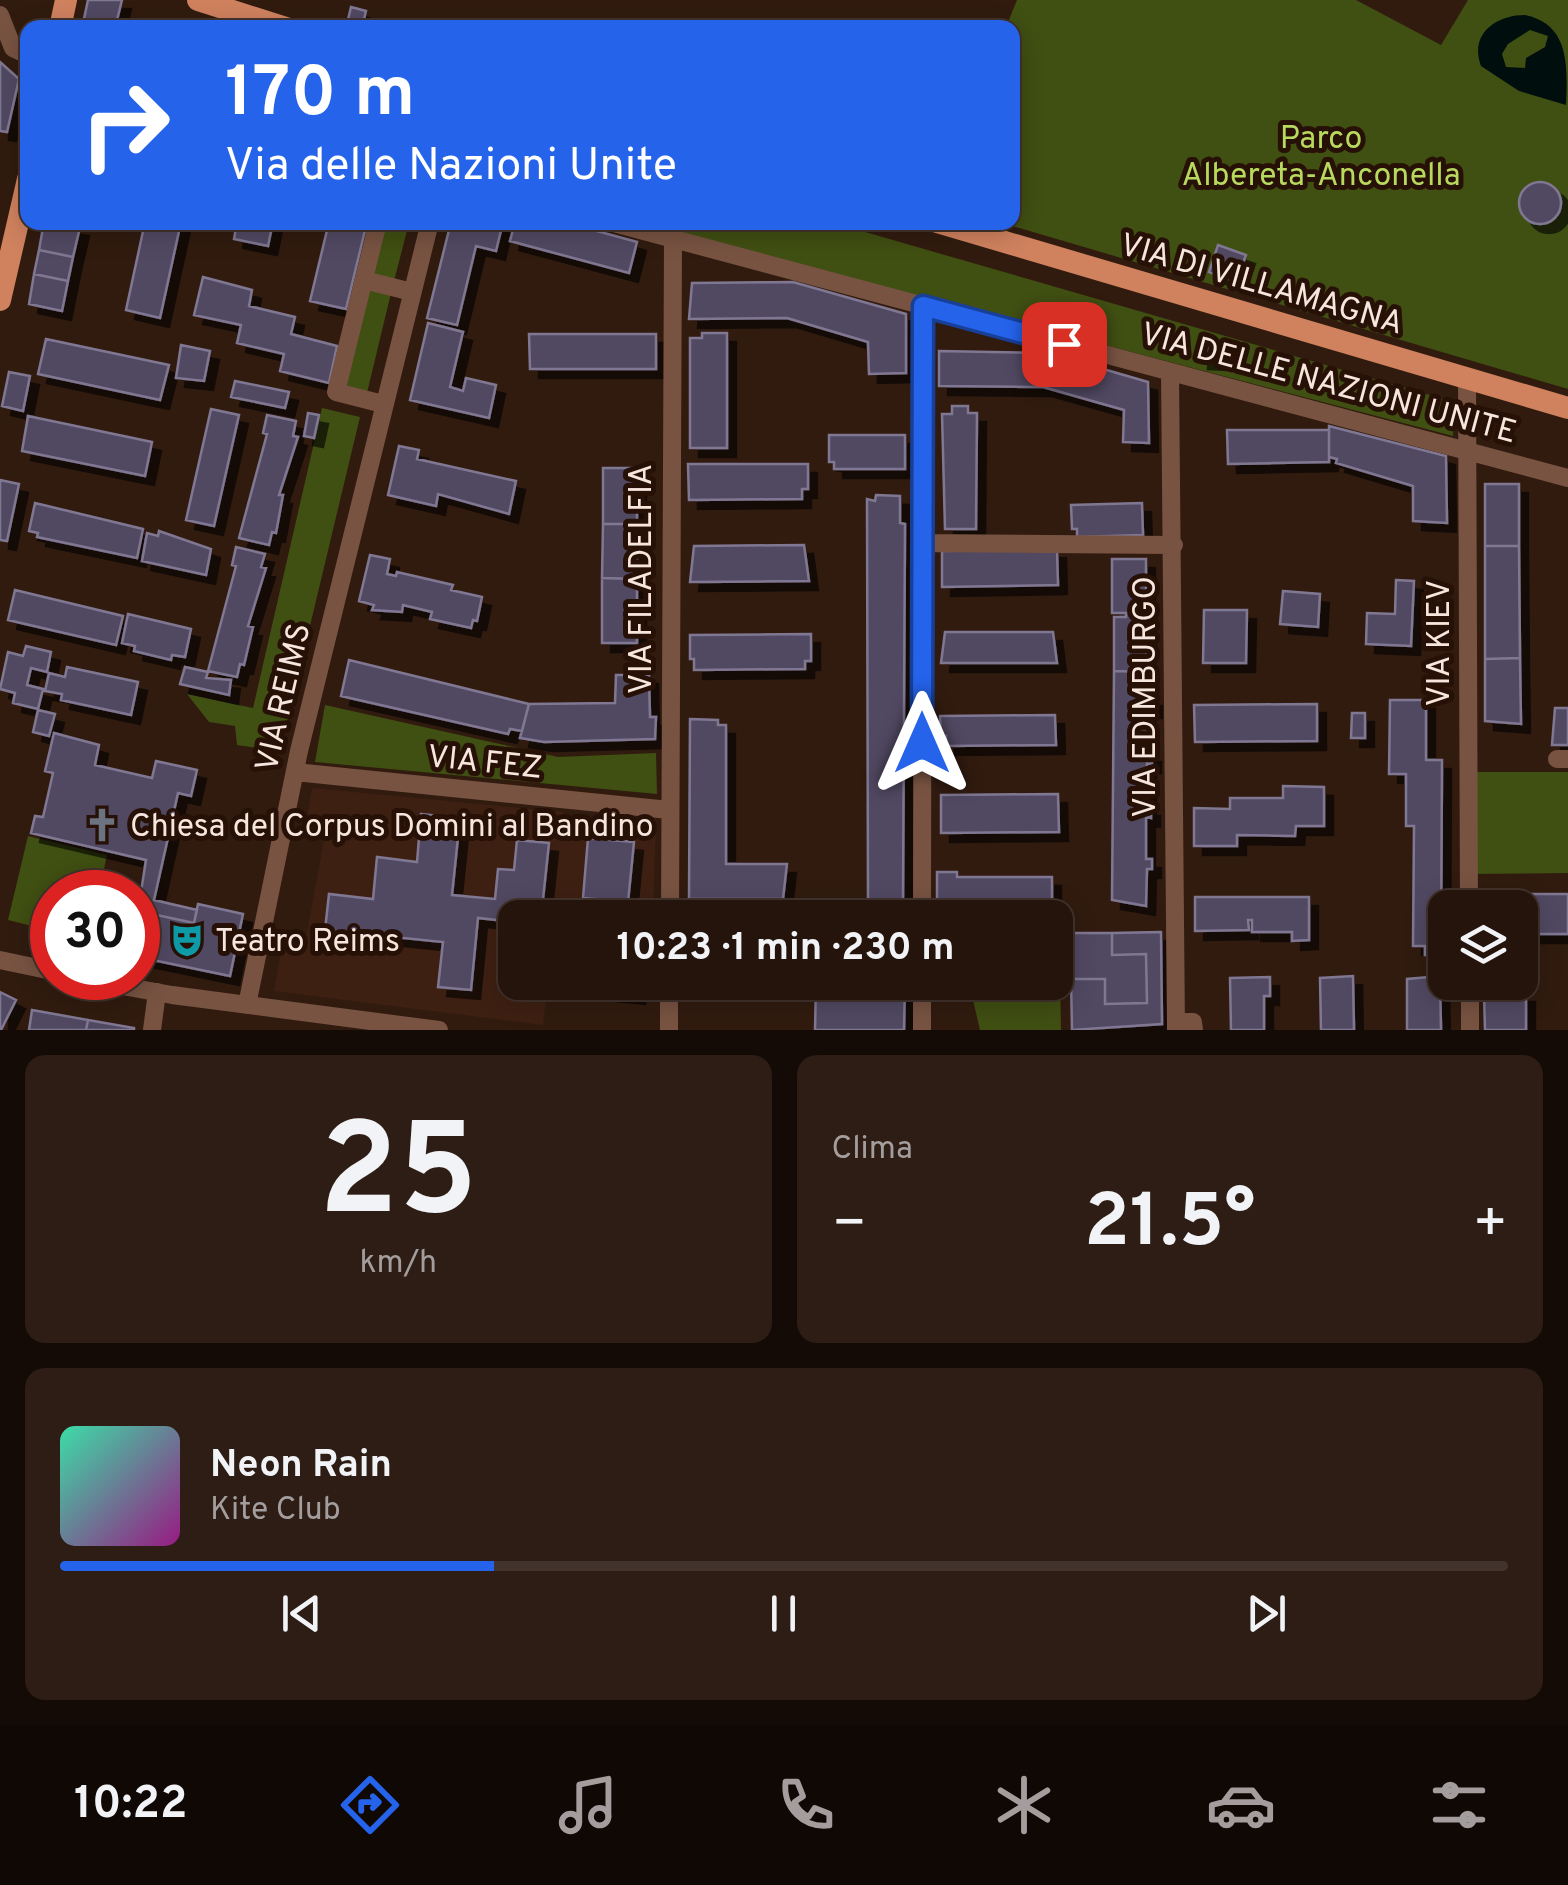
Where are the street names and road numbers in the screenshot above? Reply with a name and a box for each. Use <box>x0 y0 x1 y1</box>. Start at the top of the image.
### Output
street label: VIA DI VILLAMAGNA <box>1115 226 1407 345</box>
street label: VIA DELLE NAZIONI UNITE <box>1136 315 1520 454</box>
street label: VIA FILADELFIA <box>623 464 663 694</box>
street label: VIA EDIMBURGO <box>1127 576 1167 818</box>
street label: VIA KIEV <box>1421 580 1461 706</box>
street label: VIA REIMS <box>248 619 321 776</box>
street label: VIA FEZ <box>425 738 544 790</box>

